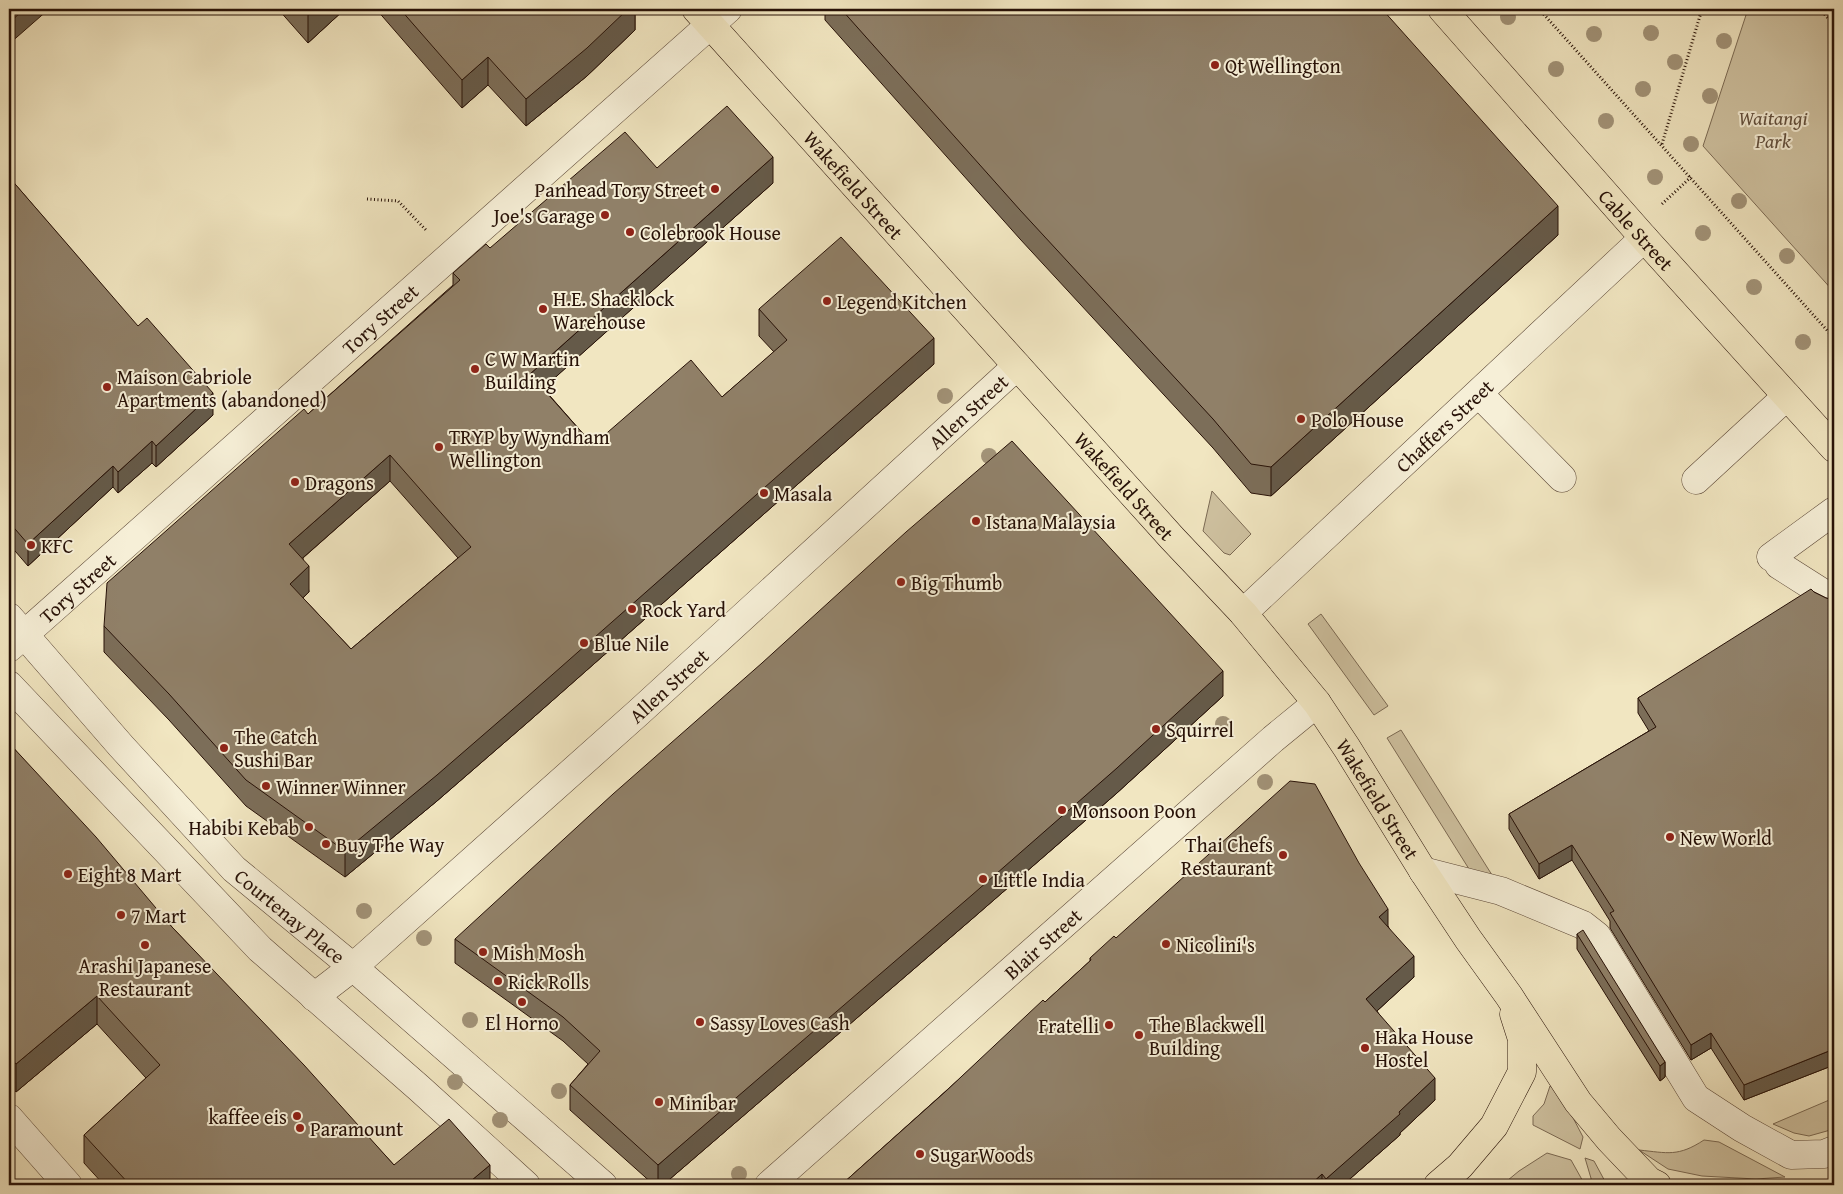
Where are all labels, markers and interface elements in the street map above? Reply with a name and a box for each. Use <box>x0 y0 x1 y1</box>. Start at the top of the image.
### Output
place label: Qt Wellington <box>1225 51 1341 80</box>
marker: Qt Wellington <box>1209 59 1221 71</box>
park label: Waitangi Park <box>1738 103 1808 155</box>
street label: Wakefield Street <box>797 124 911 245</box>
place label: Panhead Tory Street <box>535 175 705 204</box>
street label: Cable Street <box>1592 182 1681 277</box>
marker: Panhead Tory Street <box>709 183 721 195</box>
place label: Joe's Garage <box>491 201 595 230</box>
marker: Joe's Garage <box>599 209 611 221</box>
place label: Colebrook House <box>640 218 781 247</box>
marker: Colebrook House <box>624 226 636 238</box>
street label: Tory Street <box>335 276 424 361</box>
place label: H.E. Shacklock Warehouse <box>553 284 675 336</box>
place label: Legend Kitchen <box>837 287 967 316</box>
marker: Legend Kitchen <box>821 295 833 307</box>
marker: H.E. Shacklock Warehouse <box>537 303 549 315</box>
place label: C W Martin Building <box>485 344 580 396</box>
place label: Maison Cabriole Apartments (abandoned) <box>117 362 327 414</box>
marker: C W Martin Building <box>469 363 481 375</box>
street label: Allen Street <box>921 367 1014 455</box>
street label: Chaffers Street <box>1388 372 1499 478</box>
marker: Maison Cabriole Apartments (abandoned) <box>101 381 113 393</box>
place label: Polo House <box>1311 405 1404 434</box>
marker: Polo House <box>1295 413 1307 425</box>
place label: TRYP by Wyndham Wellington <box>449 422 610 474</box>
street label: Wakefield Street <box>1068 425 1182 546</box>
marker: TRYP by Wyndham Wellington <box>433 441 445 453</box>
place label: Dragons <box>305 468 374 497</box>
marker: Dragons <box>289 476 301 488</box>
place label: Masala <box>774 479 833 508</box>
marker: Masala <box>758 487 770 499</box>
place label: Istana Malaysia <box>986 507 1116 536</box>
marker: Istana Malaysia <box>970 515 982 527</box>
place label: KFC <box>41 531 74 560</box>
marker: KFC <box>25 539 37 551</box>
street label: Tory Street <box>32 546 122 630</box>
place label: Big Thumb <box>911 568 1002 597</box>
marker: Big Thumb <box>895 576 907 588</box>
place label: Rock Yard <box>642 595 726 624</box>
marker: Rock Yard <box>626 603 638 615</box>
place label: Blue Nile <box>594 629 669 658</box>
marker: Blue Nile <box>578 637 590 649</box>
street label: Allen Street <box>622 641 715 729</box>
place label: Squirrel <box>1166 715 1234 744</box>
place label: The Catch Sushi Bar <box>234 722 317 774</box>
marker: Squirrel <box>1150 723 1162 735</box>
street label: Wakefield Street <box>1330 732 1427 865</box>
marker: The Catch Sushi Bar <box>218 742 230 754</box>
place label: Winner Winner <box>276 772 406 801</box>
marker: Winner Winner <box>260 780 272 792</box>
place label: Monsoon Poon <box>1072 796 1196 825</box>
marker: Monsoon Poon <box>1056 804 1068 816</box>
place label: Habibi Kebab <box>189 813 299 842</box>
marker: Habibi Kebab <box>303 821 315 833</box>
place label: New World <box>1680 823 1772 852</box>
place label: Buy The Way <box>336 830 444 859</box>
place label: Thai Chefs Restaurant <box>1181 830 1273 882</box>
marker: New World <box>1664 831 1676 843</box>
marker: Buy The Way <box>320 838 332 850</box>
marker: Thai Chefs Restaurant <box>1277 849 1289 861</box>
place label: Eight 8 Mart <box>78 860 182 889</box>
street label: Courtenay Place <box>229 861 352 970</box>
place label: Little India <box>993 865 1086 894</box>
marker: Eight 8 Mart <box>62 868 74 880</box>
marker: Little India <box>977 873 989 885</box>
place label: 7 Mart <box>131 901 186 930</box>
street label: Blair Street <box>997 901 1088 986</box>
marker: 7 Mart <box>115 909 127 921</box>
place label: Nicolini's <box>1176 930 1255 959</box>
place label: Mish Mosh <box>493 938 584 967</box>
marker: Nicolini's <box>1160 938 1172 950</box>
marker: Arashi Japanese Restaurant <box>139 939 151 951</box>
marker: Mish Mosh <box>477 946 489 958</box>
place label: Arashi Japanese Restaurant <box>79 951 211 1003</box>
place label: Rick Rolls <box>508 967 589 996</box>
marker: Rick Rolls <box>492 975 504 987</box>
marker: El Horno <box>516 996 528 1008</box>
place label: El Horno <box>485 1008 559 1037</box>
place label: Sassy Loves Cash <box>710 1008 850 1037</box>
place label: The Blackwell Building <box>1149 1010 1265 1062</box>
place label: Fratelli <box>1038 1011 1099 1040</box>
marker: Sassy Loves Cash <box>694 1016 706 1028</box>
marker: Fratelli <box>1103 1019 1115 1031</box>
place label: Haka House Hostel <box>1375 1022 1473 1074</box>
marker: The Blackwell Building <box>1133 1029 1145 1041</box>
marker: Haka House Hostel <box>1359 1042 1371 1054</box>
place label: Minibar <box>669 1088 736 1117</box>
marker: Minibar <box>653 1096 665 1108</box>
place label: kaffee eis <box>208 1102 287 1131</box>
marker: kaffee eis <box>291 1110 303 1122</box>
place label: Paramount <box>310 1114 403 1143</box>
marker: Paramount <box>294 1122 306 1134</box>
place label: SugarWoods <box>930 1140 1034 1169</box>
marker: SugarWoods <box>914 1148 926 1160</box>

